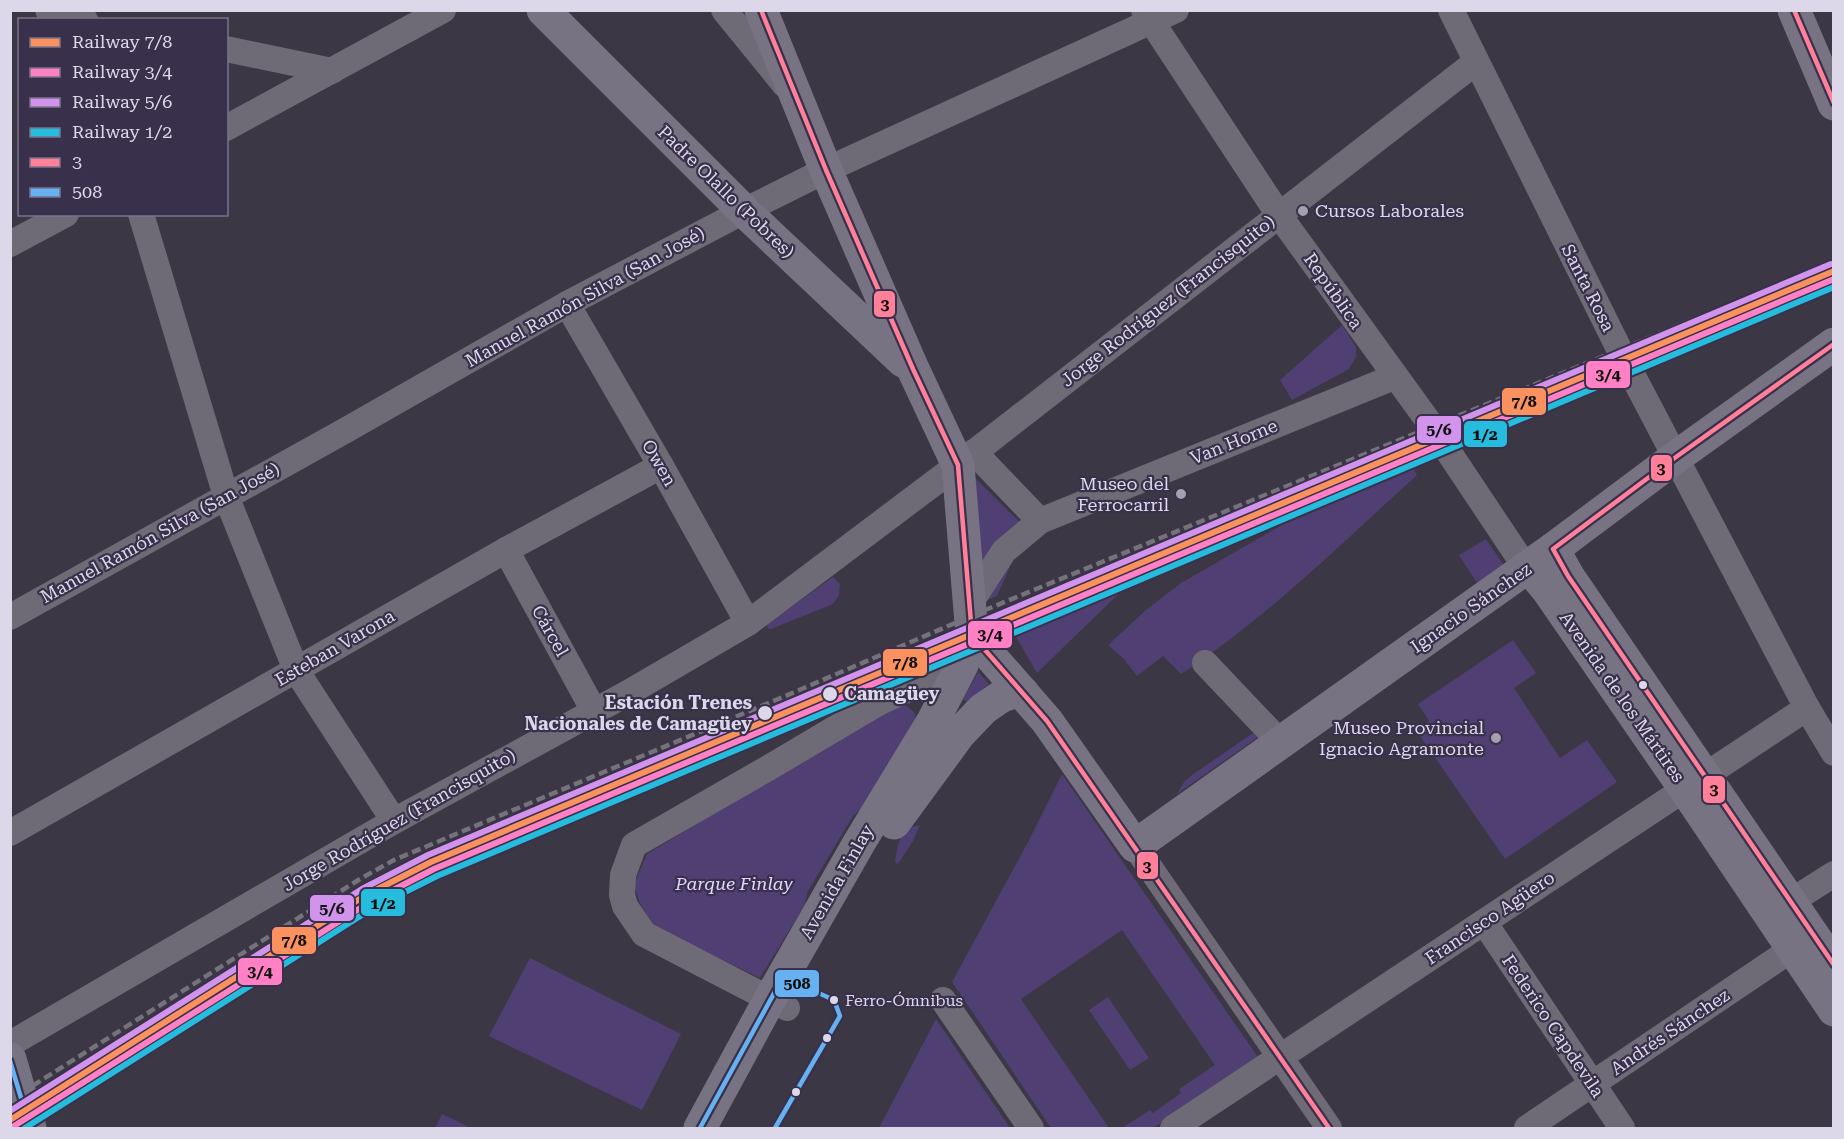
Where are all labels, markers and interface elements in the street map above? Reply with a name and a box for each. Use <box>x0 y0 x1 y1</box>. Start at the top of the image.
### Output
legend <box>18 18 228 216</box>
text: Railway 7/8 <box>72 31 172 52</box>
text: Railway 3/4 <box>72 61 172 82</box>
text: Railway 5/6 <box>72 91 172 112</box>
text: Railway 1/2 <box>72 121 172 142</box>
street label: Padre Olallo (Pobres) <box>654 121 799 262</box>
text: 3 <box>72 151 82 172</box>
text: 508 <box>72 181 102 202</box>
place label: Cursos Laborales <box>1315 200 1464 221</box>
marker: Cursos Laborales <box>1296 204 1310 218</box>
street label: Jorge Rodríguez (Francisquito) <box>1056 210 1279 391</box>
street label: Manuel Ramón Silva (San José) <box>462 222 708 371</box>
street label: Santa Rosa <box>1557 241 1619 335</box>
street label: República <box>1300 249 1367 333</box>
line badge: 3 <box>873 290 896 318</box>
text: 3 <box>881 295 890 314</box>
line badge: 3/4 <box>1585 360 1631 389</box>
text: 3/4 <box>1595 365 1621 384</box>
line badge: 7/8 <box>1501 387 1547 416</box>
text: 7/8 <box>1511 392 1537 411</box>
street label: Van Horne <box>1187 415 1281 469</box>
line badge: 5/6 <box>1416 415 1462 444</box>
text: 5/6 <box>1426 420 1452 439</box>
line badge: 1/2 <box>1463 420 1508 448</box>
text: 1/2 <box>1472 425 1498 444</box>
street label: Owen <box>638 436 681 490</box>
line badge: 3 <box>1650 454 1673 482</box>
street label: Manuel Ramón Silva (San José) <box>37 458 283 607</box>
text: 3 <box>1657 459 1666 478</box>
place label: Museo del Ferrocarril <box>1078 473 1169 515</box>
marker: Museo del Ferrocarril <box>1174 487 1188 501</box>
street label: Ignacio Sánchez <box>1406 558 1535 657</box>
street label: Cárcel <box>528 602 573 660</box>
street label: Esteban Varona <box>271 605 399 690</box>
street label: Avenida de los Mártires <box>1555 607 1689 786</box>
line badge: 3/4 <box>967 620 1013 649</box>
text: 3/4 <box>977 625 1003 644</box>
line badge: 7/8 <box>882 648 928 677</box>
text: 7/8 <box>892 653 918 672</box>
unlabelled marker <box>1637 679 1649 691</box>
place label: Camagüey <box>844 683 940 704</box>
marker: Camagüey <box>821 685 839 703</box>
place label: Estación Trenes Nacionales de Camagüey <box>524 692 752 734</box>
marker: Estación Trenes Nacionales de Camagüey <box>756 704 774 722</box>
place label: Museo Provincial Ignacio Agramonte <box>1319 717 1484 759</box>
marker: Museo Provincial Ignacio Agramonte <box>1489 731 1503 745</box>
street label: Jorge Rodríguez (Francisquito) <box>278 744 519 895</box>
line badge: 3 <box>1702 775 1726 804</box>
text: 3 <box>1710 780 1719 799</box>
street label: Avenida Finlay <box>795 821 878 943</box>
line badge: 3 <box>1136 851 1159 880</box>
text: 3 <box>1143 857 1152 876</box>
street label: Francisco Agüero <box>1421 866 1558 969</box>
park label: Parque Finlay <box>674 873 794 894</box>
line badge: 1/2 <box>360 888 406 917</box>
line badge: 5/6 <box>309 894 355 922</box>
text: 1/2 <box>370 894 396 913</box>
text: 5/6 <box>319 899 345 918</box>
line badge: 7/8 <box>271 926 317 955</box>
text: 7/8 <box>281 931 307 950</box>
street label: Federico Capdevila <box>1498 950 1609 1101</box>
line badge: 3/4 <box>237 957 283 986</box>
text: 3/4 <box>247 962 273 981</box>
line badge: 508 <box>774 969 820 998</box>
text: 508 <box>784 974 810 993</box>
street label: Andrés Sánchez <box>1606 984 1733 1079</box>
place label: Ferro-Ómnibus <box>845 991 964 1010</box>
marker: Ferro-Ómnibus <box>828 994 840 1006</box>
unlabelled marker <box>821 1032 833 1044</box>
unlabelled marker <box>790 1086 802 1098</box>

